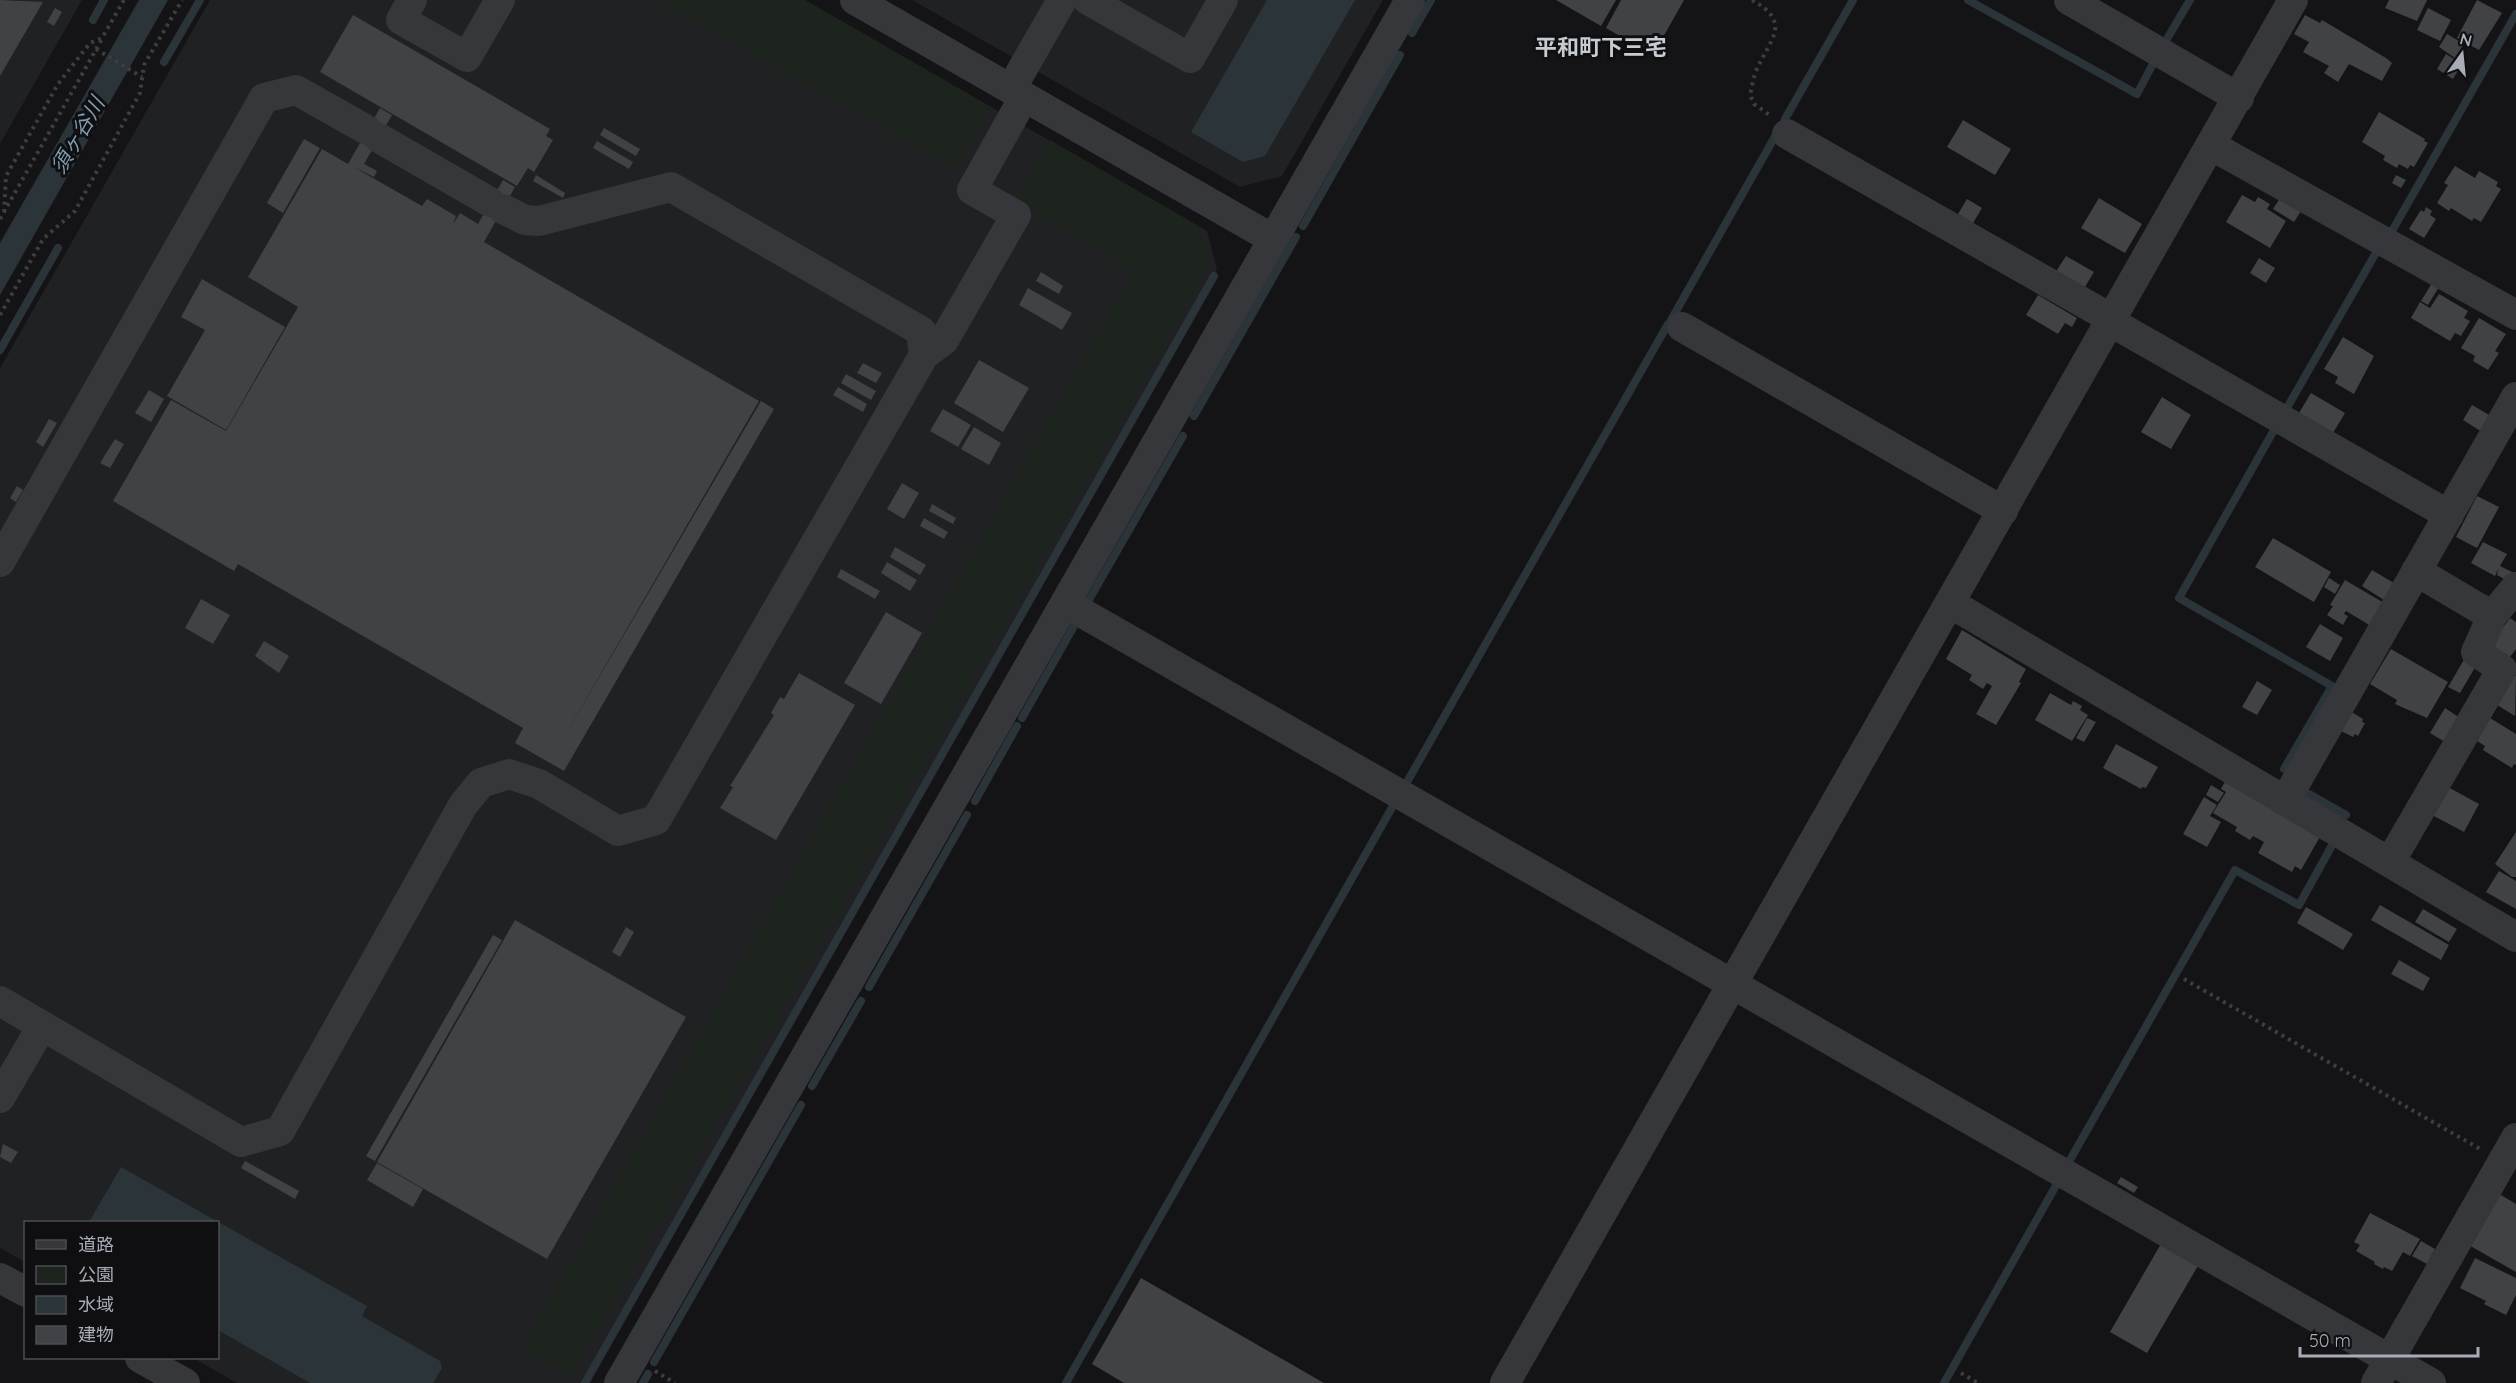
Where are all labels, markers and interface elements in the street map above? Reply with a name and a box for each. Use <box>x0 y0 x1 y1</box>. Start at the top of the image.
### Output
north arrow <box>2432 24 2492 84</box>
text: N <box>2458 28 2474 51</box>
district label: 平和町下三宅 <box>1535 33 1667 61</box>
water label: 須ヶ谷川 <box>45 90 110 178</box>
legend <box>24 1221 219 1359</box>
text: 道路 <box>78 1233 114 1256</box>
text: 公園 <box>78 1263 114 1286</box>
text: 水域 <box>78 1293 114 1316</box>
scale bar <box>2300 1320 2478 1358</box>
text: 建物 <box>78 1323 114 1346</box>
text: 50 m <box>2309 1329 2351 1352</box>

